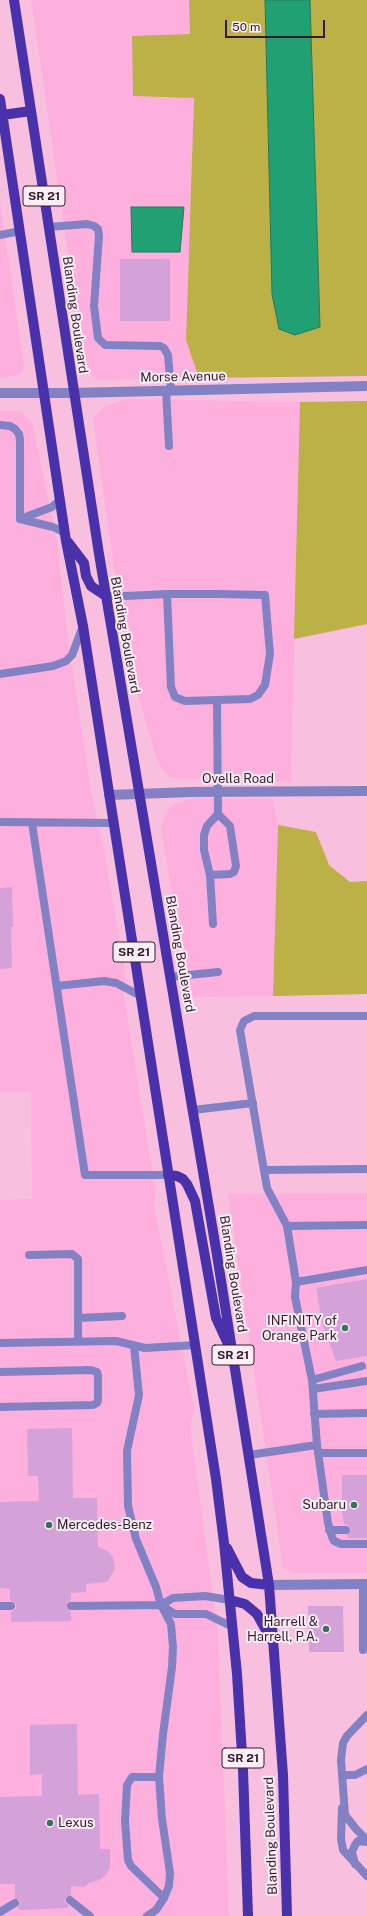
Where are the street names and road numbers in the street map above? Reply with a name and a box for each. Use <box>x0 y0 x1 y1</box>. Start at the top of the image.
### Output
road number: SR 21 <box>23 186 65 206</box>
street label: Blanding Boulevard <box>59 255 91 375</box>
street label: Morse Avenue <box>140 368 226 386</box>
street label: Blanding Boulevard <box>107 576 143 694</box>
street label: Ovella Road <box>202 771 274 787</box>
street label: Blanding Boulevard <box>162 895 198 1013</box>
road number: SR 21 <box>113 942 155 962</box>
street label: Blanding Boulevard <box>216 1214 250 1334</box>
road number: SR 21 <box>212 1345 254 1365</box>
road number: SR 21 <box>222 1748 264 1768</box>
street label: Blanding Boulevard <box>261 1777 281 1895</box>

